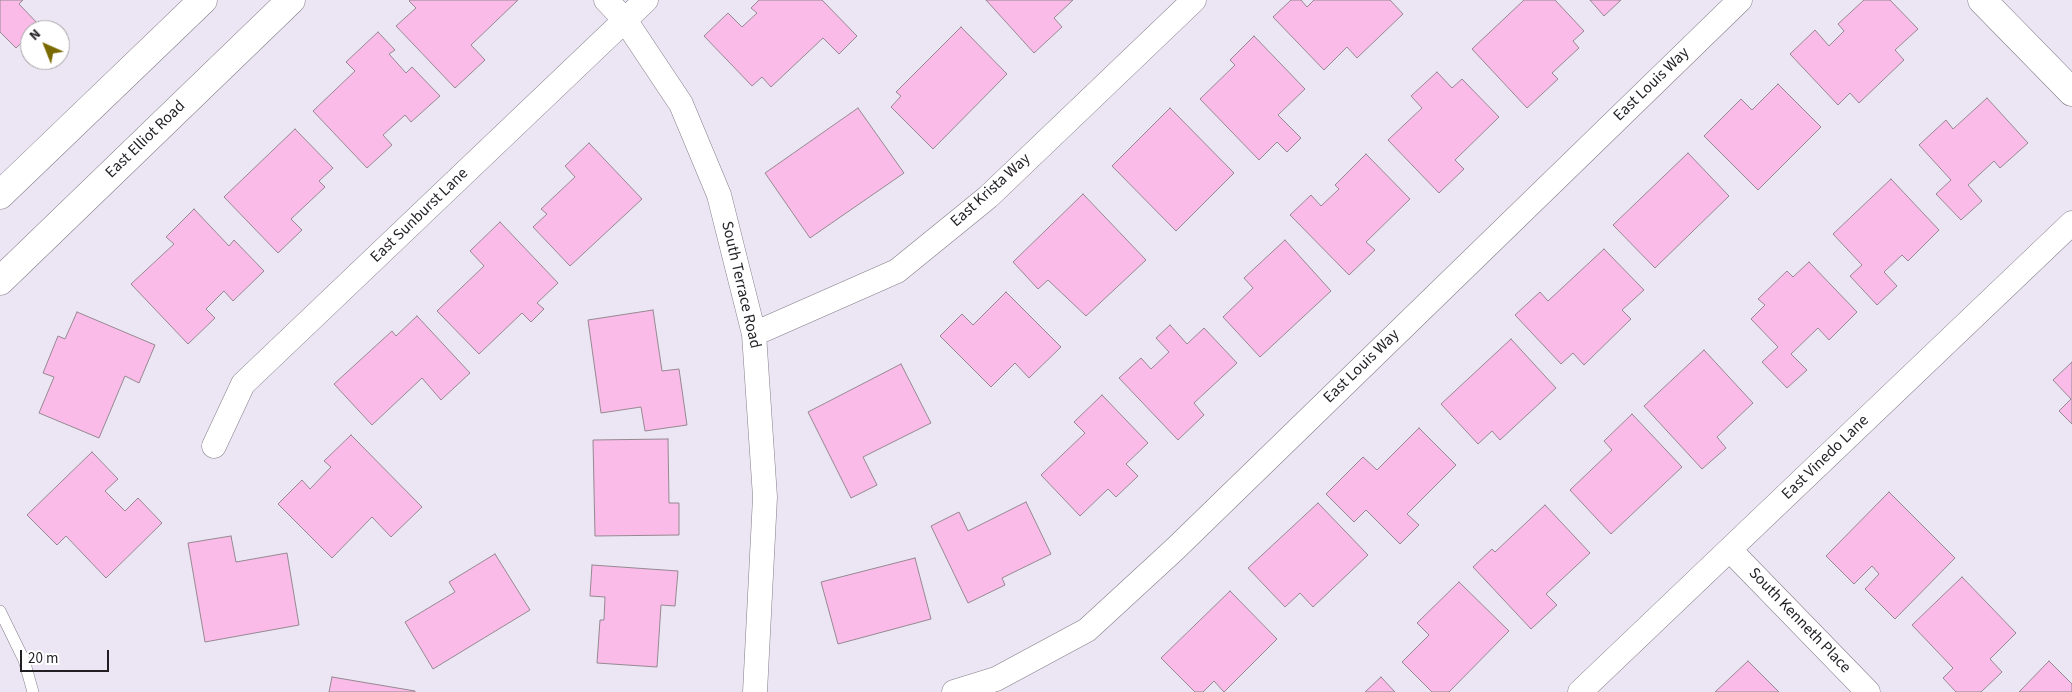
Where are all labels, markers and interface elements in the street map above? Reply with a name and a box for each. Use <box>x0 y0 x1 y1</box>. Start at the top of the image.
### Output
north arrow <box>20 20 70 70</box>
text: N <box>25 25 46 45</box>
street label: East Louis Way <box>1610 44 1694 126</box>
street label: East Elliot Road <box>102 97 190 183</box>
street label: East Krista Way <box>947 150 1035 232</box>
street label: East Sunburst Lane <box>367 165 473 267</box>
street label: South Terrace Road <box>716 220 764 350</box>
street label: East Louis Way <box>1320 326 1404 408</box>
street label: East Vinedo Lane <box>1778 412 1874 504</box>
street label: South Kenneth Place <box>1744 564 1854 678</box>
scale bar <box>22 640 111 672</box>
text: 20 m <box>28 648 58 669</box>

